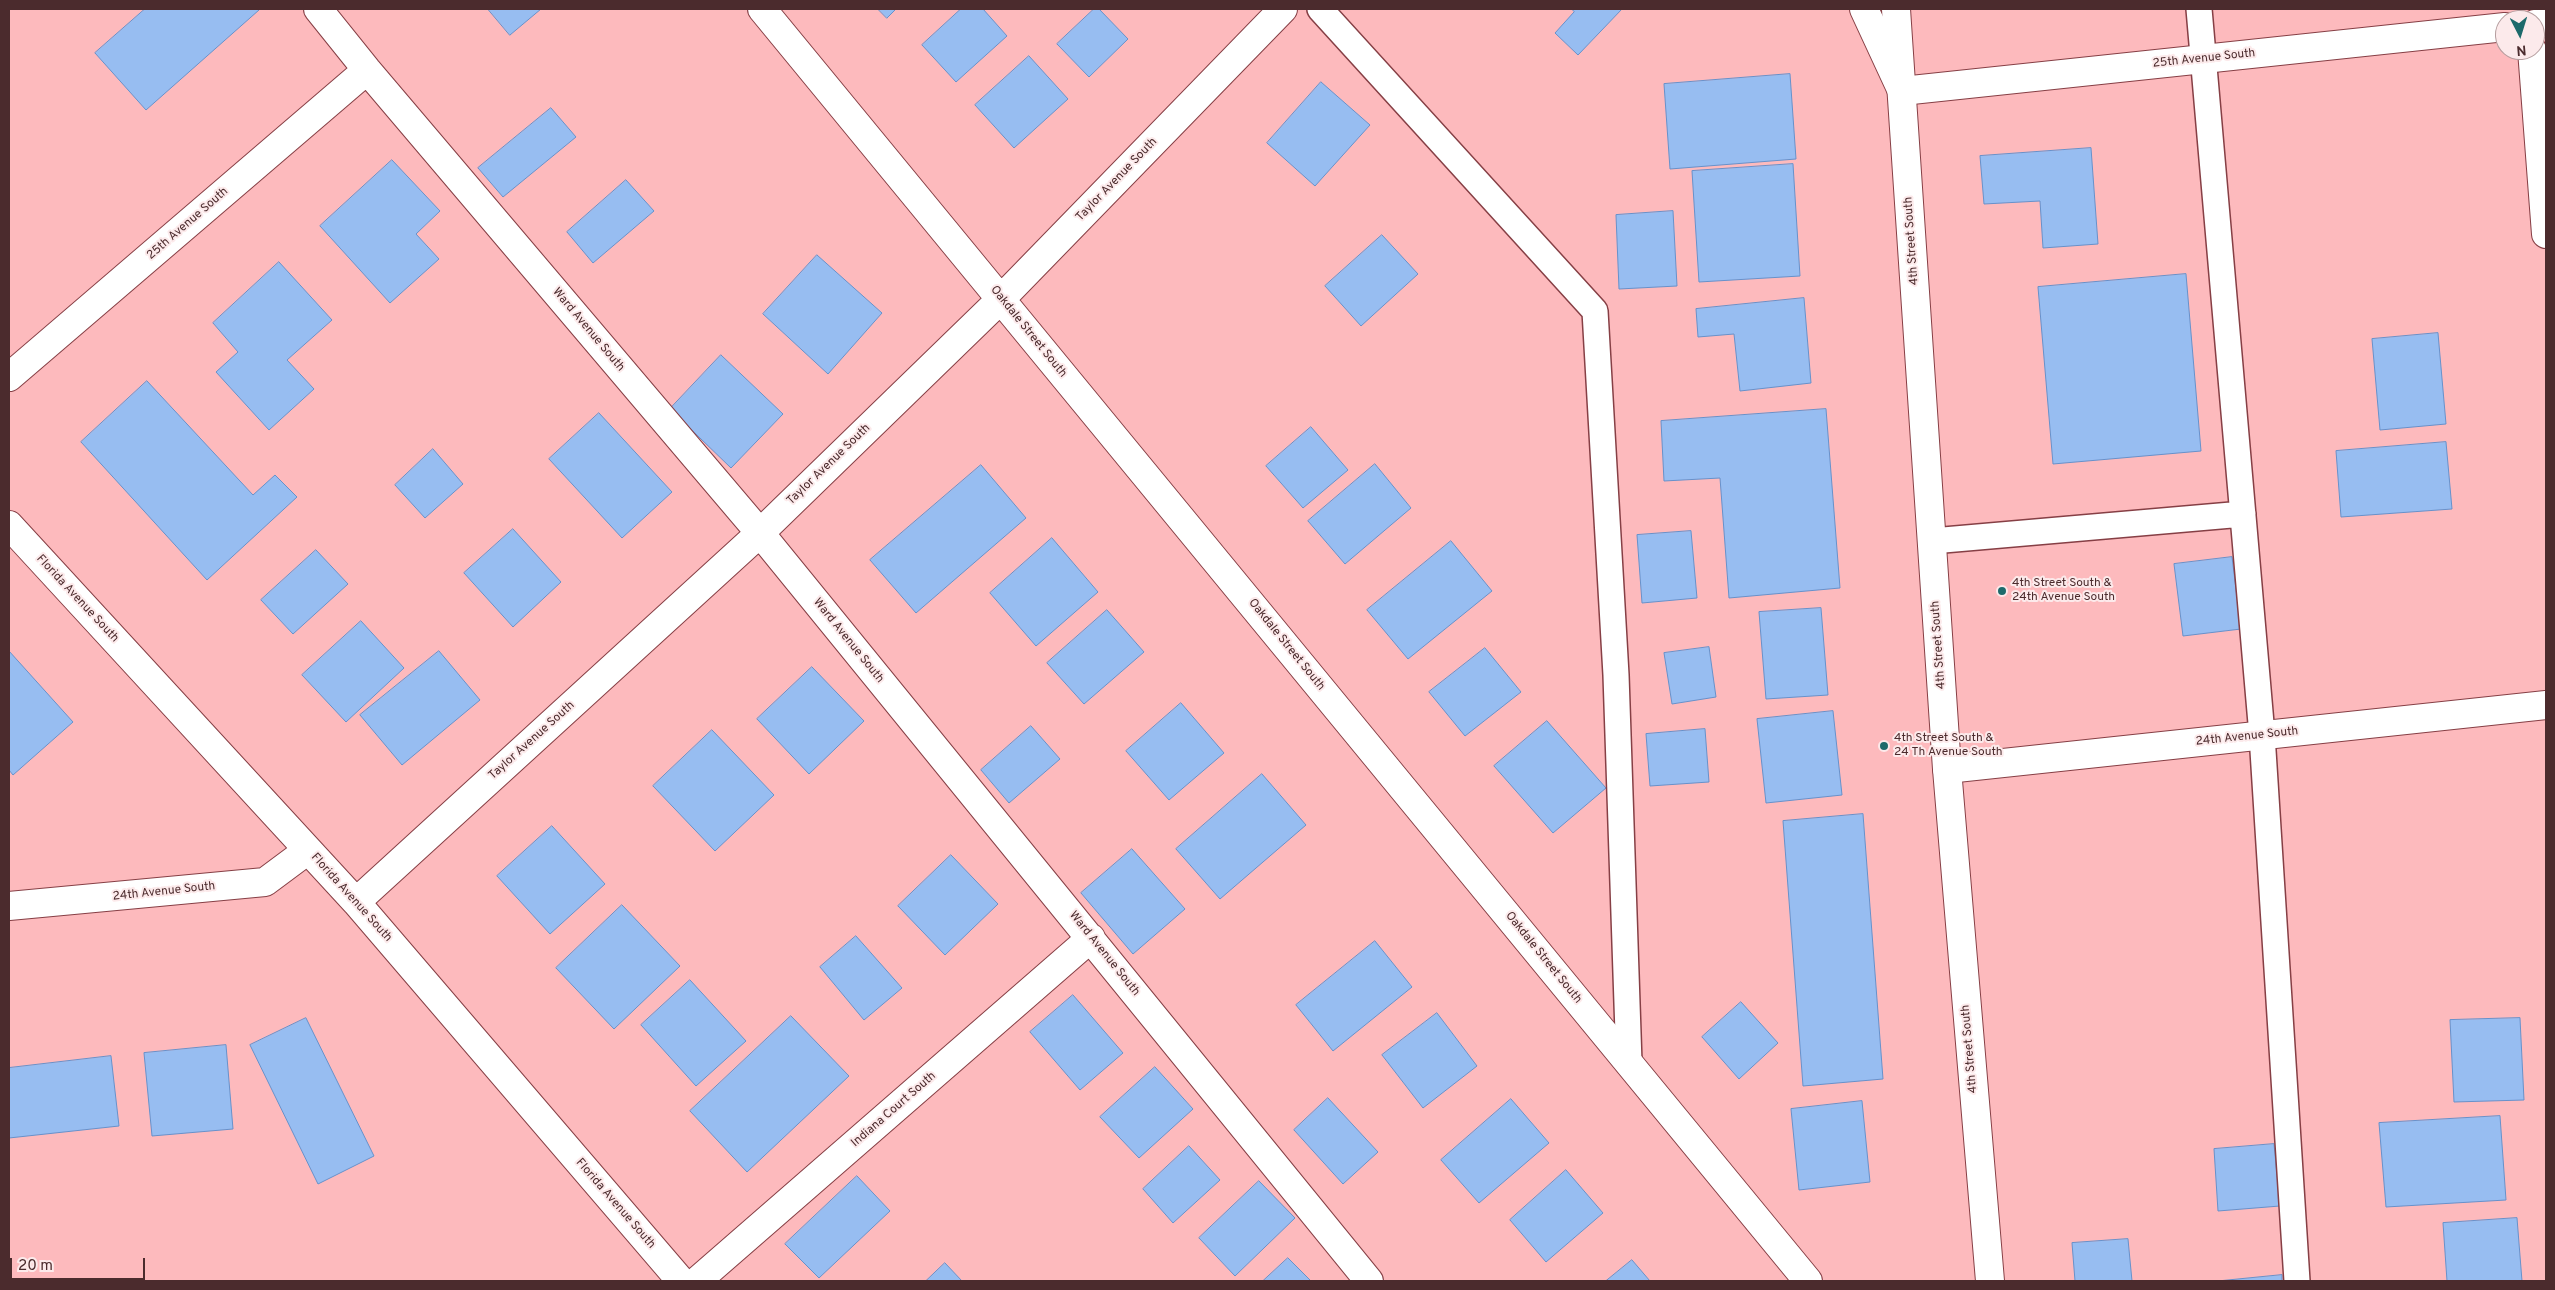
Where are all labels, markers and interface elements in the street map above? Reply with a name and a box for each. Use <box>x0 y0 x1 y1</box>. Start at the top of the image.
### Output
north arrow <box>2495 10 2545 60</box>
text: N <box>2516 41 2527 58</box>
street label: 25th Avenue South <box>2152 46 2256 72</box>
street label: Taylor Avenue South <box>1073 135 1161 225</box>
street label: 25th Avenue South <box>144 185 232 263</box>
street label: 4th Street South <box>1902 196 1922 286</box>
street label: Oakdale Street South <box>987 283 1069 381</box>
street label: Ward Avenue South <box>549 285 627 375</box>
street label: Taylor Avenue South <box>784 421 874 509</box>
street label: Florida Avenue South <box>33 552 121 646</box>
place label: 4th Street South & 24th Avenue South <box>2012 577 2115 605</box>
marker: 4th Street South & 24th Avenue South <box>1996 585 2008 597</box>
street label: Ward Avenue South <box>809 596 887 686</box>
street label: Oakdale Street South <box>1245 596 1327 694</box>
street label: 4th Street South <box>1929 600 1949 690</box>
street label: Taylor Avenue South <box>486 699 578 783</box>
street label: 24th Avenue South <box>2195 724 2299 750</box>
place label: 4th Street South & 24 Th Avenue South <box>1894 732 2002 760</box>
marker: 4th Street South & 24 Th Avenue South <box>1878 740 1890 752</box>
street label: Florida Avenue South <box>307 851 395 945</box>
street label: 24th Avenue South <box>112 879 216 905</box>
street label: Ward Avenue South <box>1065 909 1143 999</box>
street label: Oakdale Street South <box>1502 909 1584 1007</box>
street label: 4th Street South <box>1959 1004 1981 1094</box>
street label: Indiana Court South <box>849 1069 939 1151</box>
street label: Florida Avenue South <box>572 1156 658 1252</box>
scale bar <box>12 1248 148 1280</box>
text: 20 m <box>18 1257 53 1276</box>

